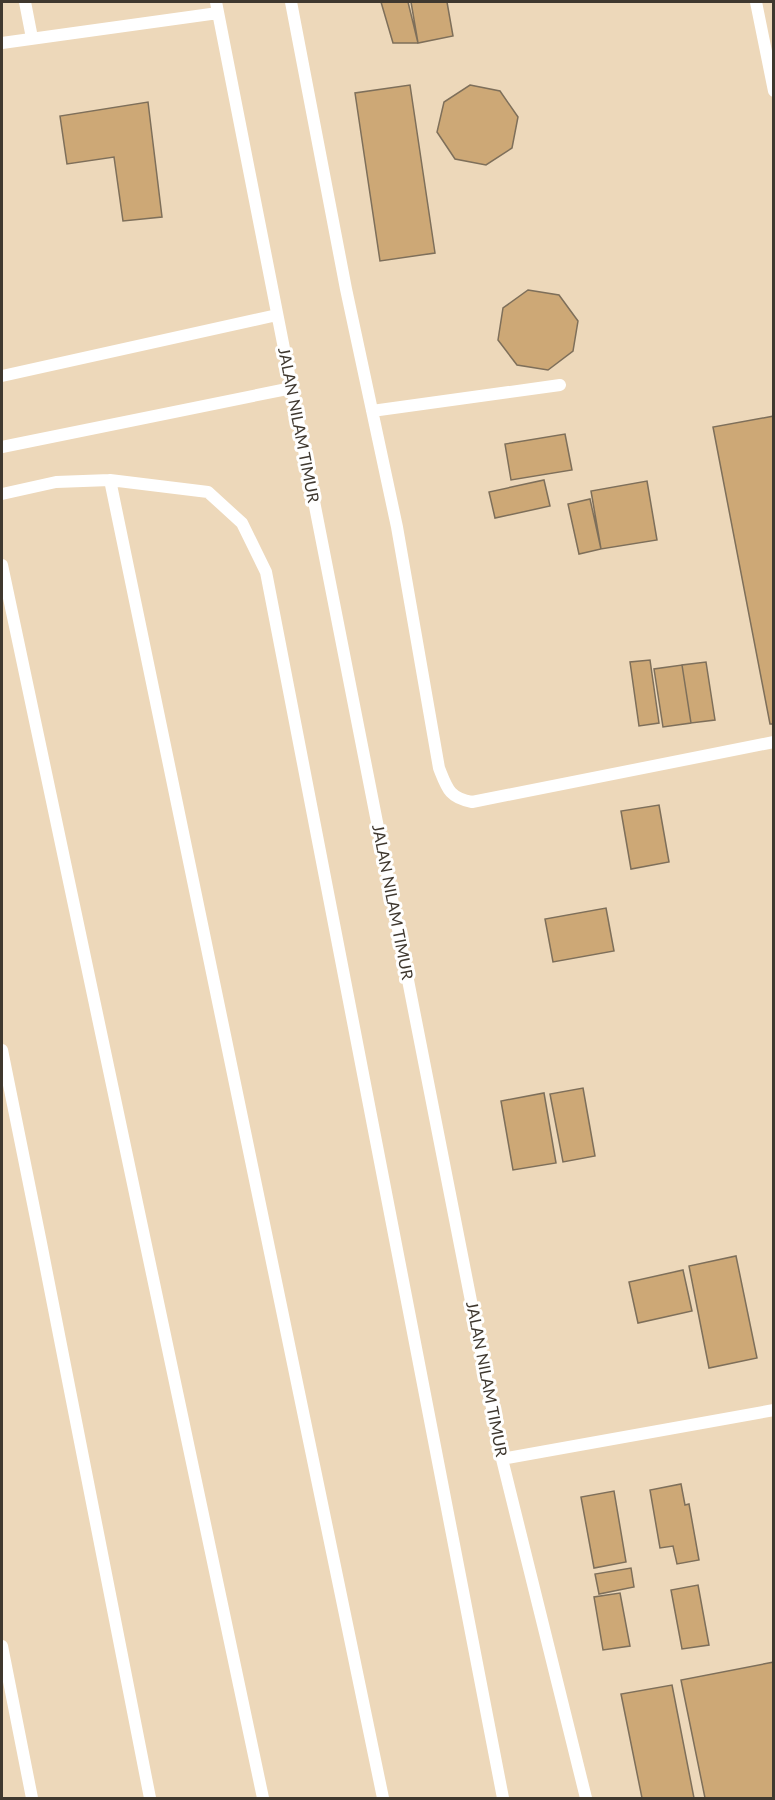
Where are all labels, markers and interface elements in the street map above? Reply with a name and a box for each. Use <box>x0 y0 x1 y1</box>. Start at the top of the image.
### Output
street label: JALAN NILAM TIMUR <box>275 346 324 504</box>
street label: JALAN NILAM TIMUR <box>369 823 418 981</box>
street label: JALAN NILAM TIMUR <box>463 1300 512 1458</box>

